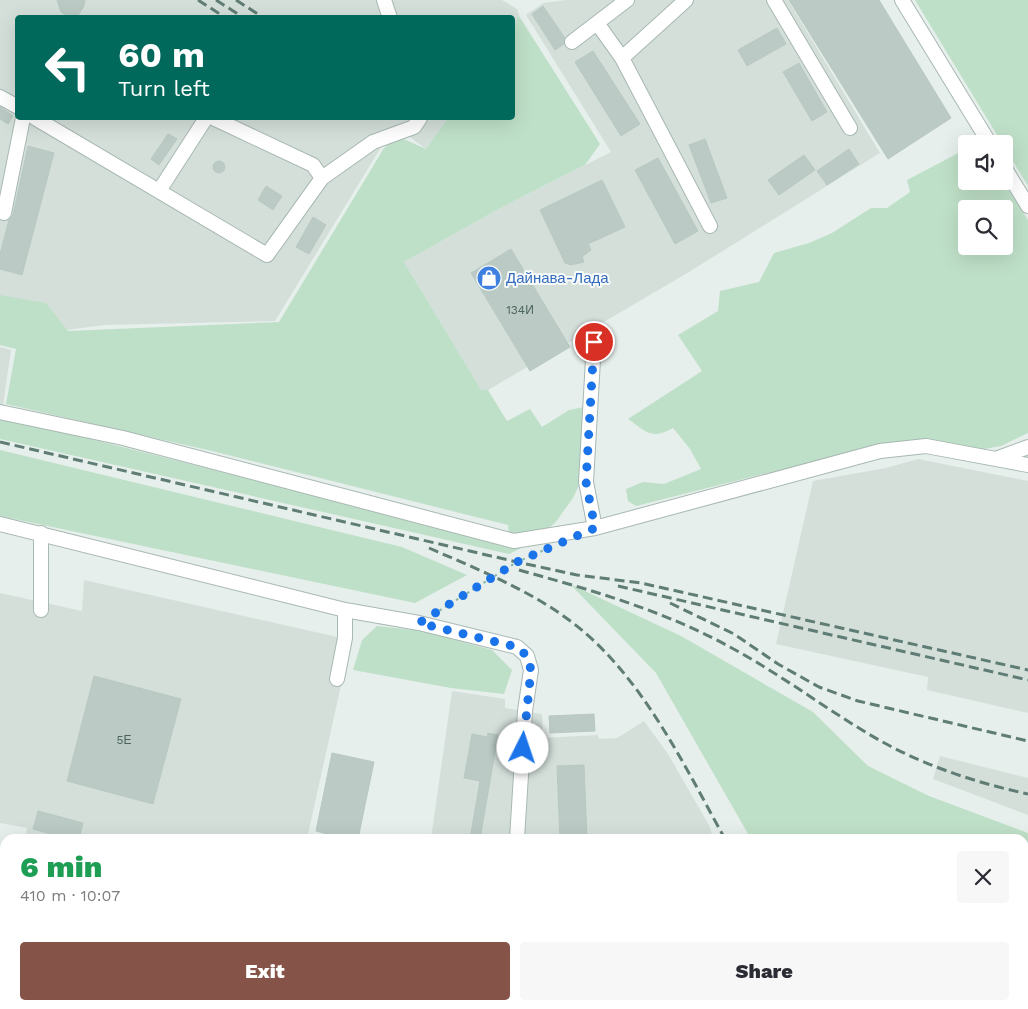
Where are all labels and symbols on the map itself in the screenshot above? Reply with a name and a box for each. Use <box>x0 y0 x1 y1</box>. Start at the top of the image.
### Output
shop icon: Дайнава-Лада <box>476 265 502 291</box>
place label: Дайнава-Лада <box>506 269 609 287</box>
house number: 134И <box>506 303 534 317</box>
pin <box>573 321 615 363</box>
position arrow <box>496 721 548 773</box>
house number: 5Е <box>117 733 132 747</box>

